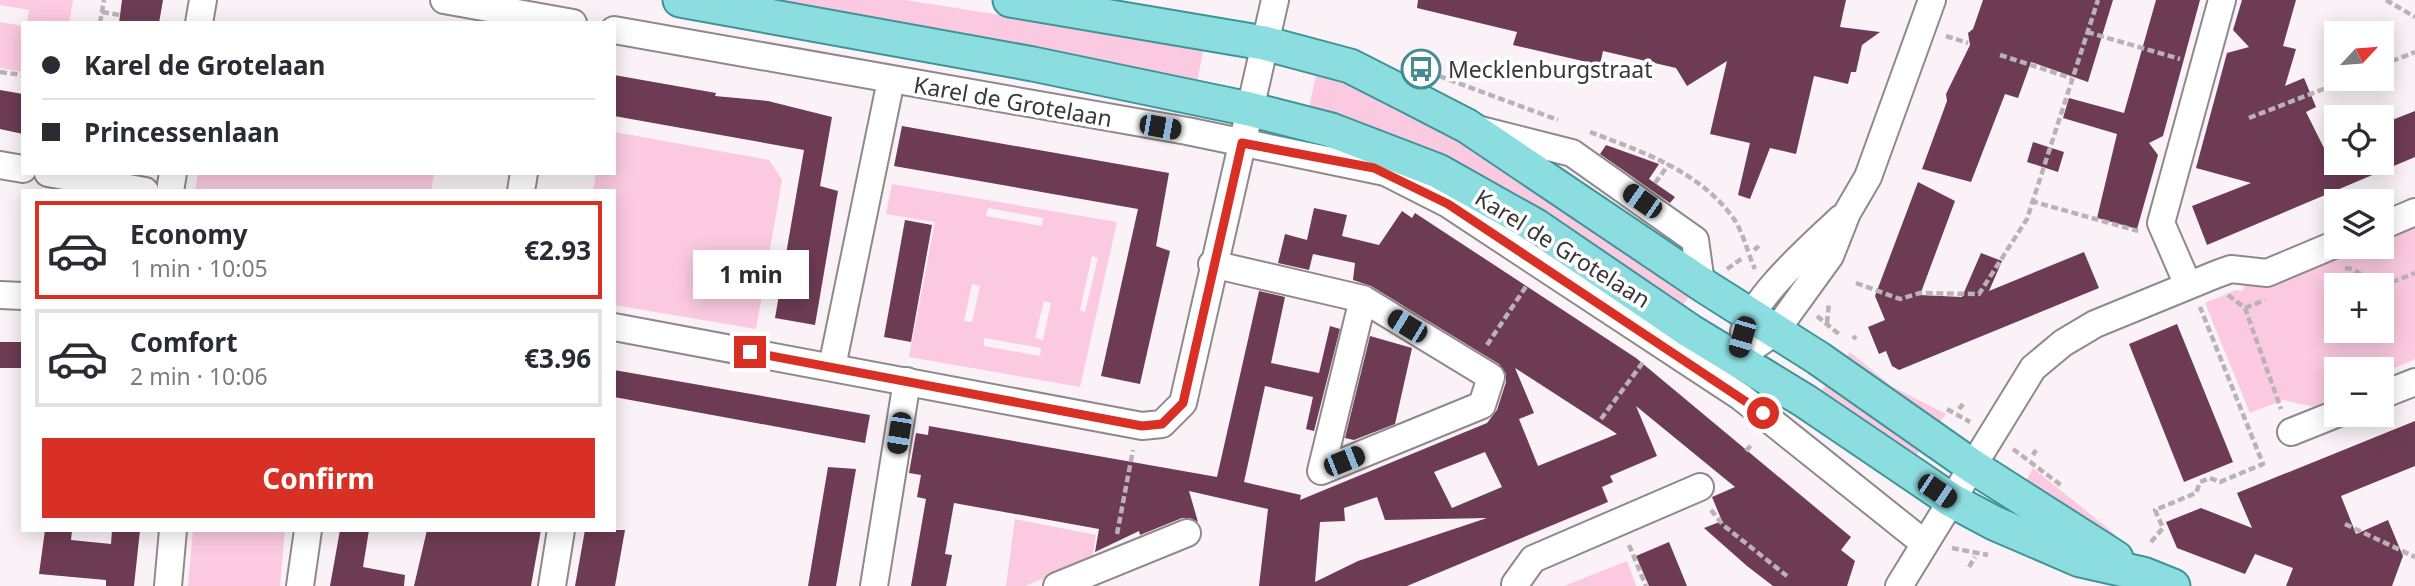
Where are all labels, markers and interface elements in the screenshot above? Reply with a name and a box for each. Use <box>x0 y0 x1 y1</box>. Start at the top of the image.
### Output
north arrow <box>2324 21 2394 91</box>
map controls <box>2324 21 2394 427</box>
text: Karel de Grotelaan <box>84 47 325 83</box>
bus stop icon: Mecklenburgstraat <box>1400 48 1442 90</box>
place label: Mecklenburgstraat <box>1448 53 1653 85</box>
street label: Karel de Grotelaan <box>911 68 1115 134</box>
button: locate <box>2324 105 2394 175</box>
car <box>1138 113 1183 141</box>
text: Princessenlaan <box>84 114 280 150</box>
car <box>1619 180 1666 222</box>
street label: Karel de Grotelaan <box>1469 181 1657 315</box>
button: layers <box>2324 189 2394 259</box>
text: Economy <box>130 216 248 252</box>
icon: car <box>46 219 109 282</box>
text: €2.93 <box>524 232 591 268</box>
callout: 1 min <box>692 250 808 300</box>
text: 1 min · 10:05 <box>130 252 268 284</box>
text: 1 min <box>719 258 783 290</box>
button: + <box>2324 273 2394 343</box>
car <box>1384 306 1431 346</box>
car <box>1727 314 1758 360</box>
text: Comfort <box>130 324 238 360</box>
icon: car <box>46 327 109 390</box>
route end <box>734 336 766 368</box>
text: €3.96 <box>524 340 591 376</box>
button: − <box>2324 357 2394 427</box>
text: 2 min · 10:06 <box>130 360 268 392</box>
route start <box>1747 397 1779 429</box>
car <box>886 411 913 455</box>
button: Confirm <box>42 438 595 518</box>
car <box>1321 443 1368 479</box>
car <box>1914 471 1961 511</box>

